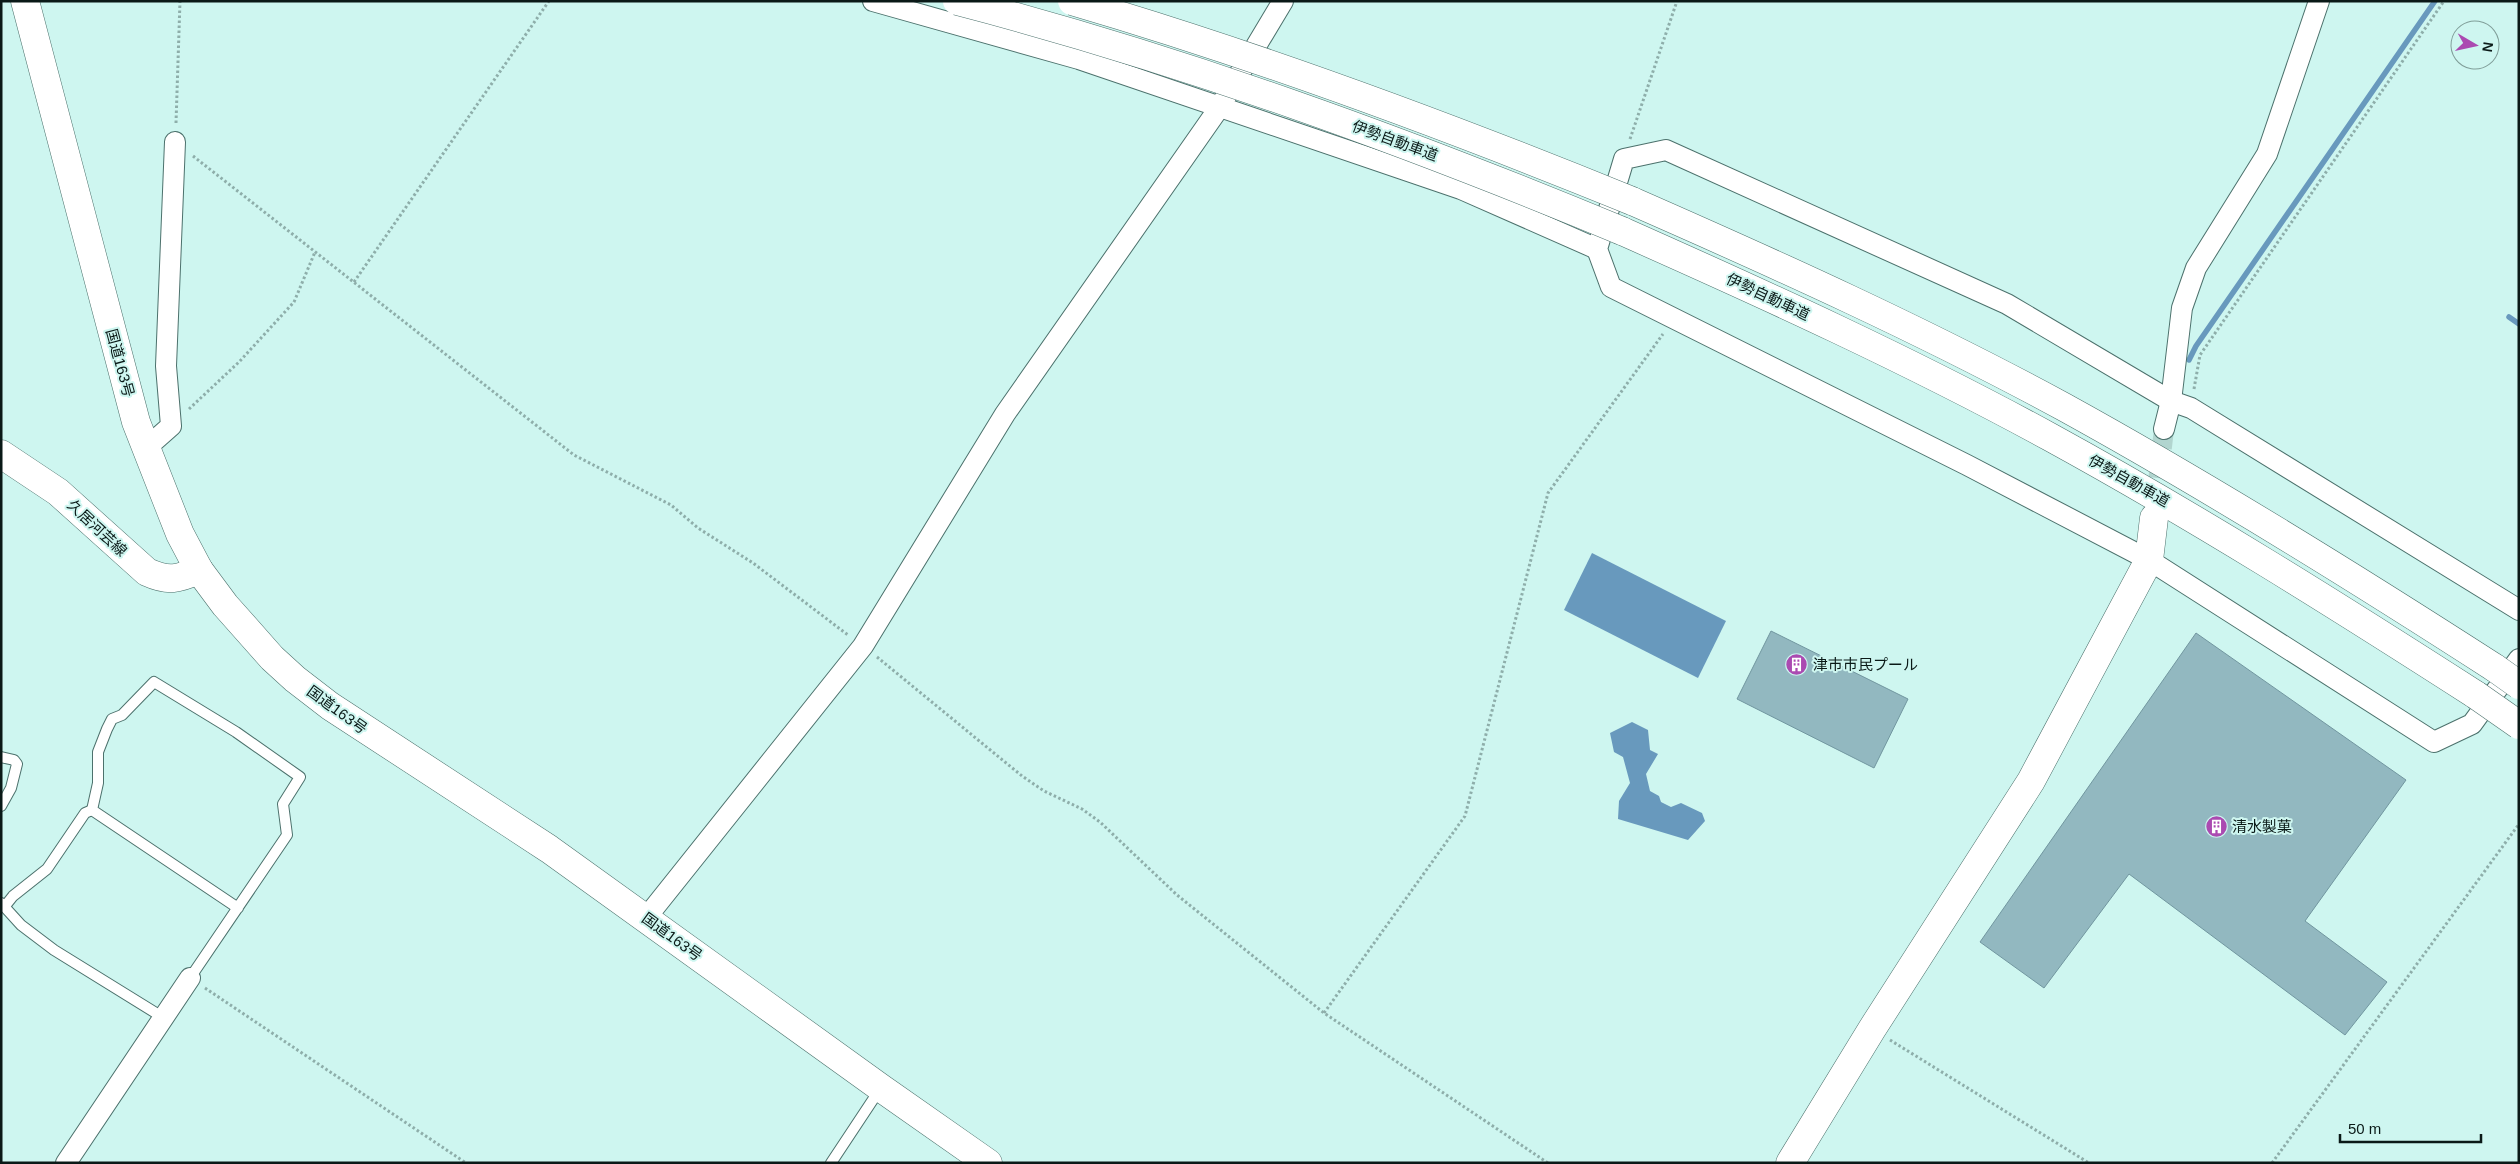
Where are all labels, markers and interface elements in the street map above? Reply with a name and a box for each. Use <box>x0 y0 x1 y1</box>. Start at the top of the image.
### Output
north arrow <box>2450 20 2500 70</box>
text: N <box>2479 41 2497 53</box>
street label: 伊勢自動車道 <box>1350 117 1440 164</box>
street label: 伊勢自動車道 <box>1724 270 1813 323</box>
street label: 国道163号 <box>103 327 138 399</box>
street label: 伊勢自動車道 <box>2086 451 2173 510</box>
street label: 久居河芸線 <box>64 496 131 559</box>
building icon: 津市市民プール <box>1785 653 1809 677</box>
place label: 津市市民プール <box>1813 656 1918 673</box>
street label: 国道163号 <box>304 682 371 737</box>
building icon: 清水製菓 <box>2204 815 2228 839</box>
place label: 清水製菓 <box>2232 818 2292 835</box>
street label: 国道163号 <box>639 909 706 964</box>
scale bar <box>2340 1112 2481 1144</box>
text: 50 m <box>2348 1120 2381 1137</box>

